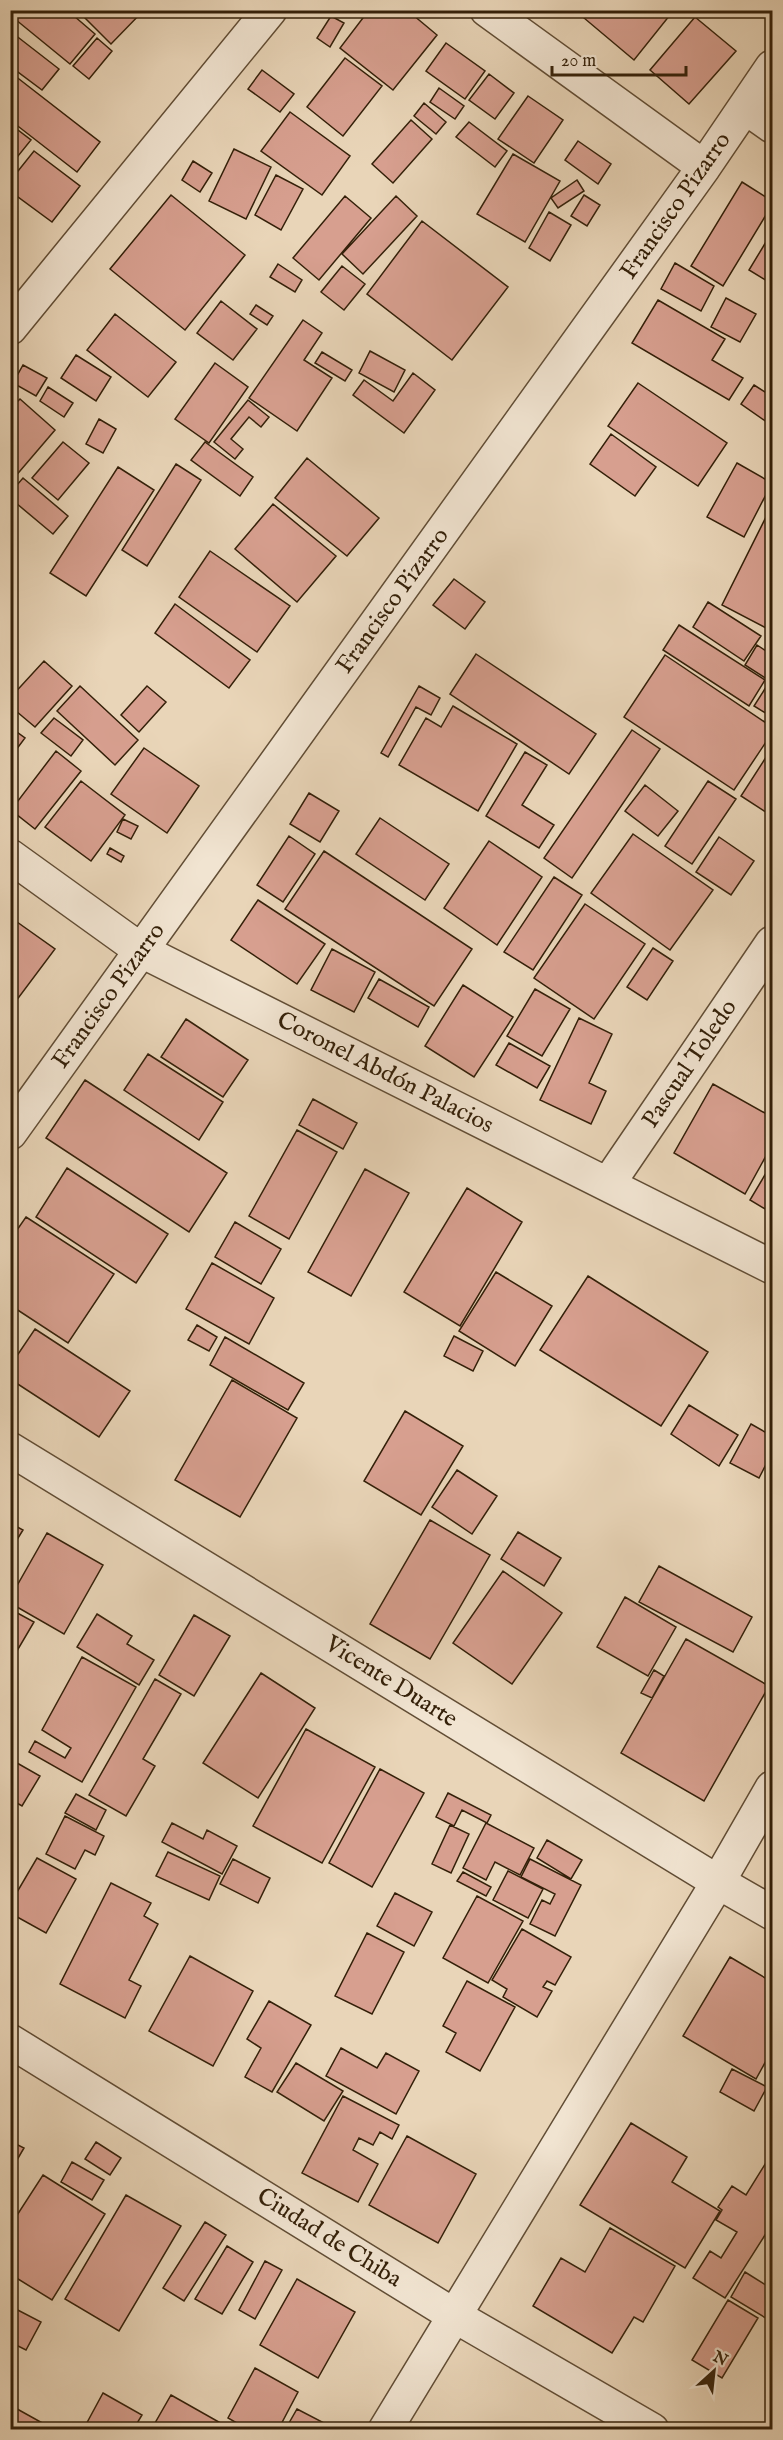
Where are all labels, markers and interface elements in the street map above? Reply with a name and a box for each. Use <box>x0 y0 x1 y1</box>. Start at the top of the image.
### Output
scale bar <box>552 39 686 77</box>
text: 20 m <box>561 50 596 73</box>
street label: Francisco Pizarro <box>614 126 738 286</box>
street label: Francisco Pizarro <box>330 522 456 680</box>
street label: Francisco Pizarro <box>46 917 172 1075</box>
street label: Pascual Toledo <box>636 994 744 1134</box>
street label: Coronel Abdón Palacios <box>271 1005 499 1141</box>
street label: Vicente Duarte <box>318 1628 463 1735</box>
street label: Ciudad de Chiba <box>251 2181 408 2295</box>
north arrow <box>684 2341 744 2401</box>
text: N <box>708 2347 731 2372</box>

